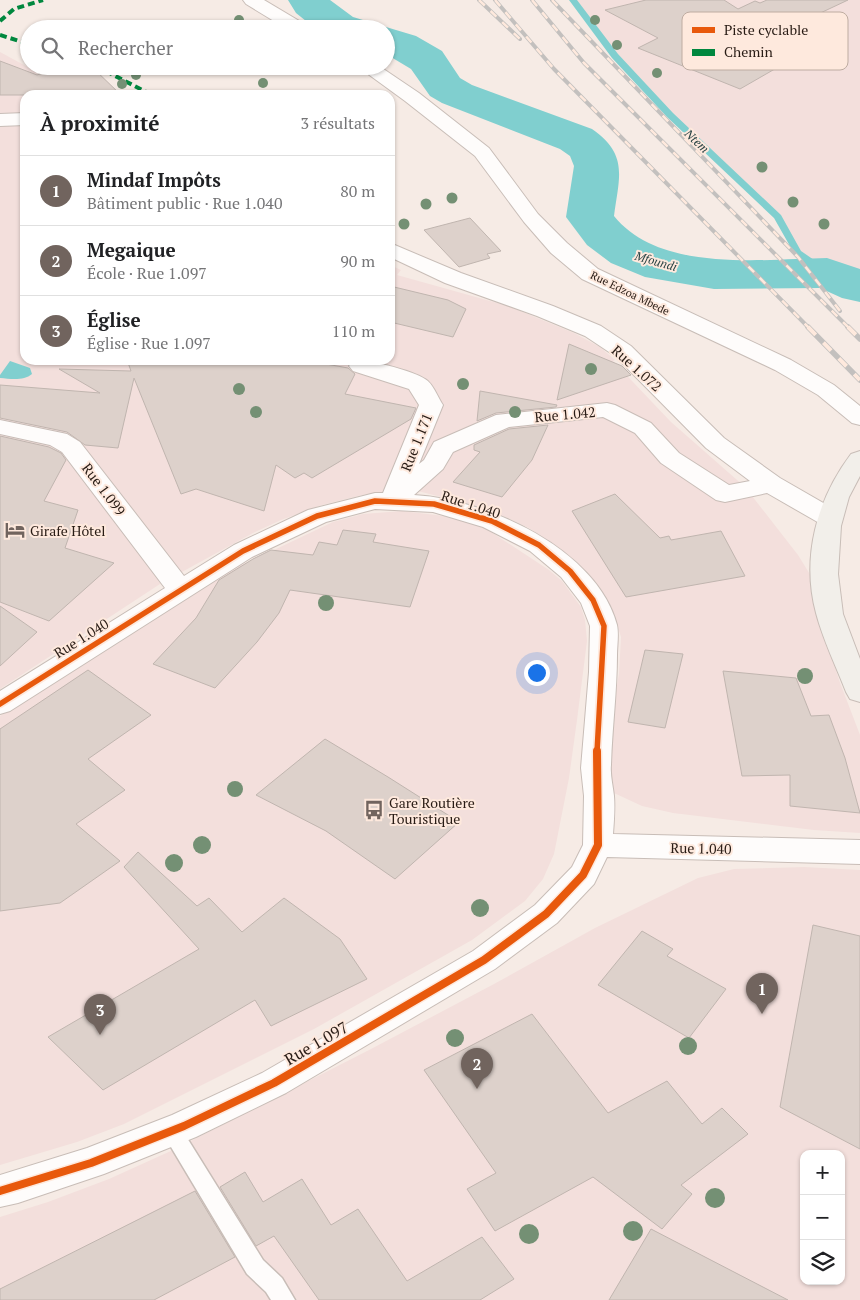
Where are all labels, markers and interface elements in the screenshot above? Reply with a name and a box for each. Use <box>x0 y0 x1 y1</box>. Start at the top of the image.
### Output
legend <box>682 12 848 70</box>
search box <box>20 20 395 75</box>
text: Piste cyclable <box>724 20 808 39</box>
icon: search <box>38 34 66 62</box>
text: Rechercher <box>78 35 173 60</box>
text: Chemin <box>724 42 774 61</box>
text: À proximité <box>40 109 160 137</box>
text: 3 résultats <box>301 112 375 134</box>
water label: Ntem <box>681 125 712 156</box>
text: Mindaf Impôts <box>87 167 221 192</box>
text: 1 <box>51 180 61 202</box>
text: 80 m <box>340 180 375 202</box>
text: Bâtiment public · Rue 1.040 <box>87 192 282 214</box>
text: Megaique <box>87 237 176 262</box>
water label: Mfoundi <box>632 248 679 274</box>
text: 2 <box>51 250 61 272</box>
text: 90 m <box>340 250 375 272</box>
text: École · Rue 1.097 <box>87 262 207 284</box>
street label: Rue Edzoa Mbede <box>588 268 672 318</box>
text: Église <box>87 307 141 332</box>
text: 3 <box>51 320 61 342</box>
text: 110 m <box>332 320 375 342</box>
text: Église · Rue 1.097 <box>87 332 211 354</box>
street label: Rue 1.072 <box>608 340 666 396</box>
street label: Rue 1.042 <box>534 402 596 426</box>
street label: Rue 1.171 <box>396 410 436 474</box>
street label: Rue 1.099 <box>78 459 130 519</box>
street label: Rue 1.040 <box>439 486 503 522</box>
hotel icon: Girafe Hôtel <box>4 519 26 541</box>
place label: Girafe Hôtel <box>30 521 106 540</box>
street label: Rue 1.040 <box>50 614 112 662</box>
your location <box>524 660 550 686</box>
place label: Gare Routière Touristique <box>389 793 475 828</box>
bus stop icon: Gare Routière Touristique <box>363 799 385 821</box>
street label: Rue 1.040 <box>670 838 732 858</box>
pin: 1 <box>746 973 778 1014</box>
pin: 3 <box>84 994 116 1035</box>
street label: Rue 1.097 <box>280 1016 352 1070</box>
pin: 2 <box>461 1048 493 1089</box>
map controls <box>800 1150 845 1285</box>
button: + <box>800 1150 845 1195</box>
button: − <box>800 1195 845 1240</box>
button: layers <box>800 1240 845 1285</box>

